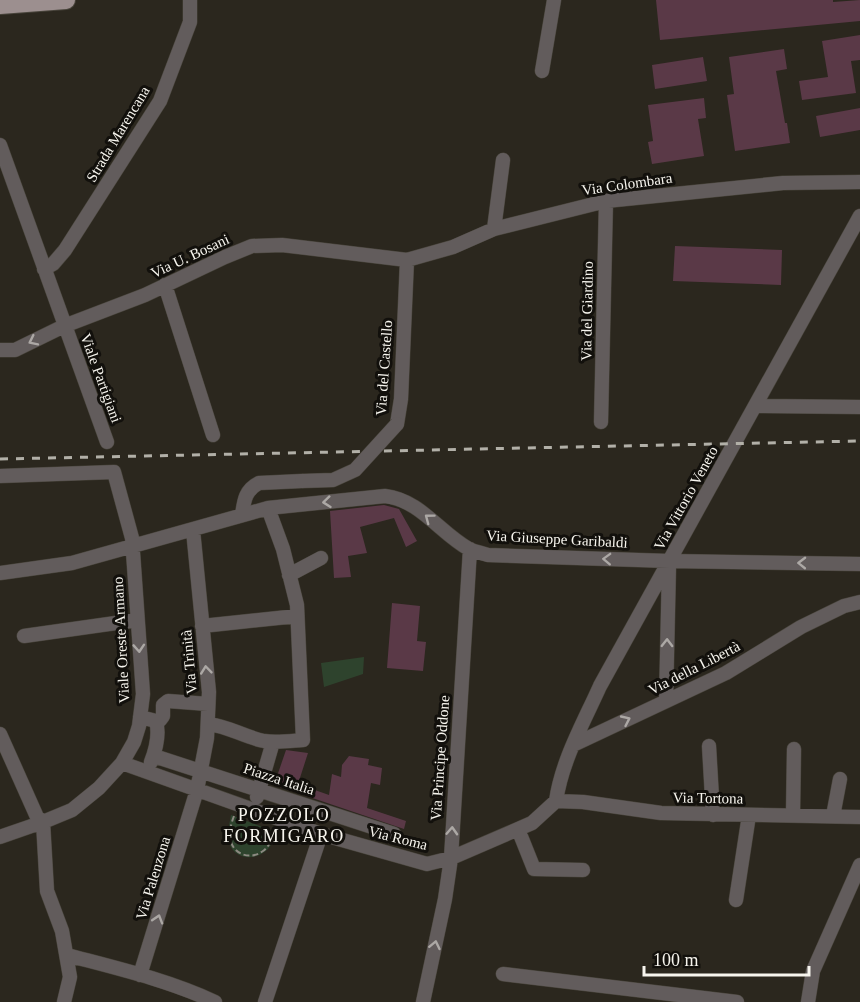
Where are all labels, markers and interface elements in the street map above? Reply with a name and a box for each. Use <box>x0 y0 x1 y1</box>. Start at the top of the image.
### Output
street label: Strada Marencana <box>83 83 153 185</box>
street label: Via Colombara <box>581 170 674 198</box>
street label: Via U. Bosani <box>148 231 232 281</box>
street label: Via del Giardino <box>578 261 596 361</box>
street label: Via del Castello <box>373 320 395 416</box>
street label: Viale Partigiani <box>77 331 125 425</box>
one-way arrow <box>28 333 39 345</box>
street label: Via Vittorio Veneto <box>651 443 721 553</box>
one-way arrow <box>322 495 331 508</box>
one-way arrow <box>425 515 436 526</box>
street label: Via Giuseppe Garibaldi <box>486 527 628 551</box>
one-way arrow <box>602 553 611 565</box>
one-way arrow <box>797 557 806 569</box>
street label: Viale Oreste Armano <box>110 576 132 704</box>
street label: Via Trinità <box>178 629 200 695</box>
street label: Via della Libertà <box>645 638 743 698</box>
one-way arrow <box>661 638 673 647</box>
one-way arrow <box>133 643 146 652</box>
one-way arrow <box>200 666 213 675</box>
street label: Via Principe Oddone <box>428 694 452 821</box>
one-way arrow <box>619 716 630 728</box>
street label: Piazza Italia <box>241 760 317 798</box>
street label: Via Tortona <box>673 789 744 807</box>
district label: POZZOLO FORMIGARO <box>223 805 345 846</box>
street label: Via Roma <box>367 823 430 853</box>
one-way arrow <box>446 827 459 836</box>
street label: Via Palenzona <box>133 834 173 922</box>
one-way arrow <box>150 914 163 925</box>
scale bar <box>644 939 809 977</box>
one-way arrow <box>428 940 441 950</box>
text: 100 m <box>653 950 699 970</box>

